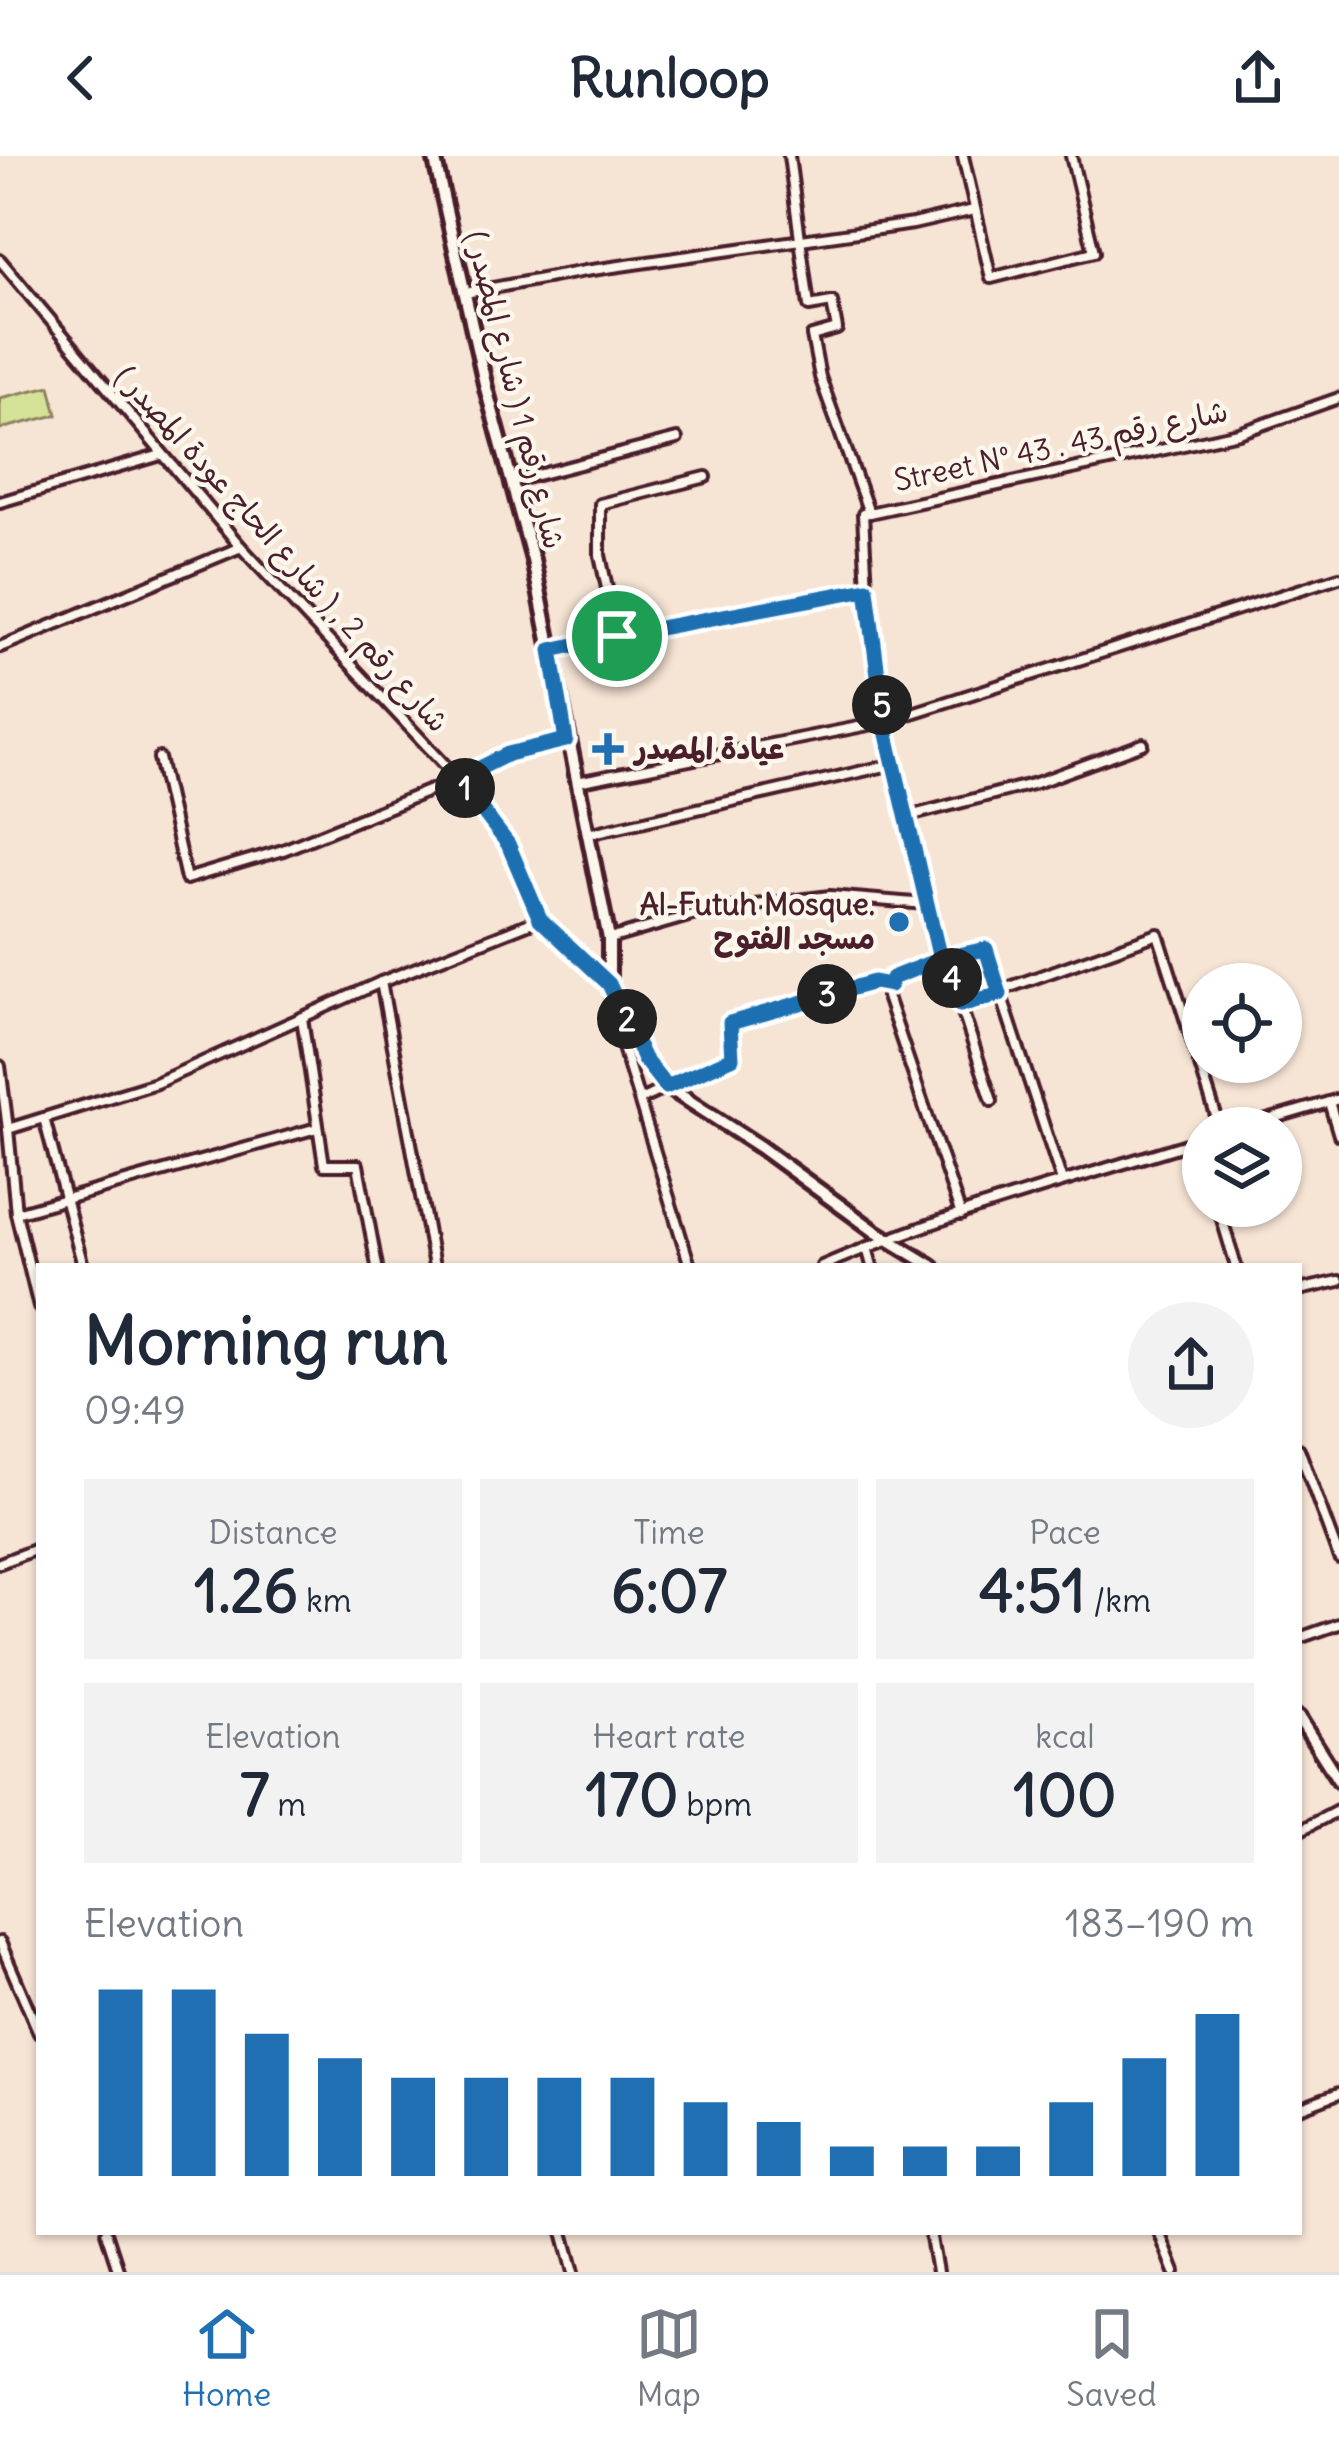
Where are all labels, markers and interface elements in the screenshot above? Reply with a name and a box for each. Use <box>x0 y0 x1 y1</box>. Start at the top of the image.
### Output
text: Runloop <box>569 44 770 112</box>
icon: back <box>48 45 114 111</box>
icon: share <box>1225 45 1291 111</box>
street label: شارع رقم 1 ( شارع المصدر ) <box>454 227 574 554</box>
street label: شارع رقم 2 , ( شارع الحاج عودة المصدر ) <box>105 357 458 742</box>
street label: Street N° 43 . شارع رقم 43 <box>890 391 1232 503</box>
pin <box>566 585 668 687</box>
icon: arrive <box>584 603 650 669</box>
pin: 5 <box>852 675 912 735</box>
text: 5 <box>873 684 891 726</box>
place label: عيادة المصدر <box>632 729 784 767</box>
marker: عيادة المصدر <box>592 733 624 765</box>
pin: 1 <box>435 758 495 818</box>
text: 1 <box>458 767 472 809</box>
place label: Al-Futuh Mosque. مسجد الفتوح <box>640 885 875 958</box>
marker: Al-Futuh Mosque. مسجد الفتوح <box>886 909 912 935</box>
pin: 4 <box>922 948 982 1008</box>
text: 4 <box>942 957 962 999</box>
map controls <box>1182 963 1302 1227</box>
button: locate <box>1182 963 1302 1083</box>
pin: 3 <box>797 964 857 1024</box>
text: 3 <box>818 973 836 1015</box>
pin: 2 <box>597 989 657 1049</box>
text: 2 <box>618 998 636 1040</box>
button: layers <box>1182 1107 1302 1227</box>
text: Morning run <box>84 1299 448 1382</box>
button: share <box>1128 1302 1254 1428</box>
text: 09:49 <box>84 1386 186 1435</box>
text: Distance <box>209 1511 337 1553</box>
text: Time <box>633 1511 705 1553</box>
text: Pace <box>1029 1511 1101 1553</box>
text: 1.26 <box>194 1553 298 1628</box>
text: 6:07 <box>611 1553 727 1628</box>
text: 4:51 <box>979 1553 1085 1628</box>
text: km <box>298 1579 352 1621</box>
text: /km <box>1085 1579 1151 1621</box>
text: Elevation <box>205 1715 341 1757</box>
text: Heart rate <box>592 1715 746 1757</box>
text: kcal <box>1035 1715 1095 1757</box>
text: 7 <box>240 1757 269 1832</box>
text: 170 <box>586 1757 678 1832</box>
text: 100 <box>1014 1757 1116 1832</box>
text: m <box>269 1783 306 1825</box>
text: bpm <box>678 1783 752 1825</box>
text: Elevation <box>84 1899 244 1948</box>
text: 183–190 m <box>1065 1899 1254 1948</box>
tab: Home <box>182 2301 271 2415</box>
tab: Map <box>636 2301 702 2415</box>
tab: Saved <box>1066 2301 1157 2415</box>

